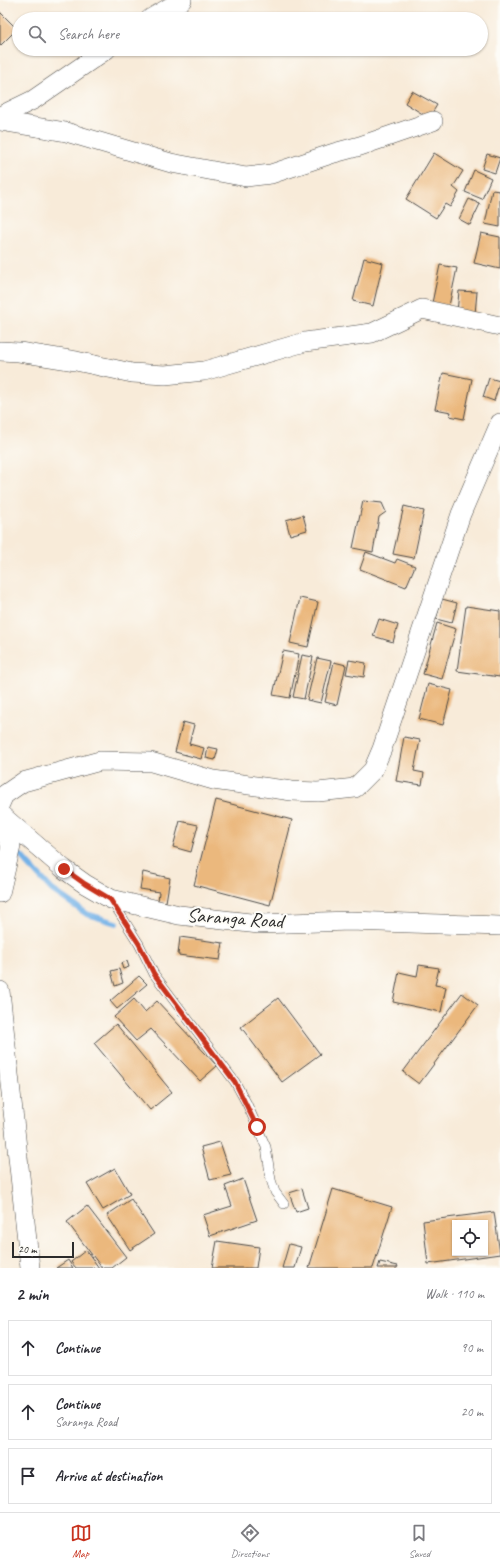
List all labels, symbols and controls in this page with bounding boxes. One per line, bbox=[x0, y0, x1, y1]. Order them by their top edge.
search box bbox=[12, 12, 488, 56]
icon: search bbox=[26, 23, 48, 45]
text: Search here bbox=[58, 25, 119, 44]
route end bbox=[55, 860, 73, 878]
street label: Saranga Road bbox=[186, 902, 287, 934]
route start bbox=[248, 1118, 266, 1136]
map controls bbox=[452, 1220, 488, 1256]
button: locate bbox=[452, 1220, 488, 1256]
scale bar bbox=[12, 1240, 74, 1259]
text: 20 m bbox=[18, 1242, 37, 1256]
text: 2 min bbox=[16, 1284, 49, 1305]
text: Walk · 110 m bbox=[425, 1286, 484, 1302]
icon: ahead bbox=[17, 1337, 39, 1359]
text: Continue bbox=[55, 1339, 100, 1358]
text: 90 m bbox=[461, 1340, 483, 1356]
text: Continue bbox=[55, 1395, 100, 1414]
icon: ahead bbox=[17, 1401, 39, 1423]
text: 20 m bbox=[461, 1404, 483, 1420]
text: Saranga Road bbox=[55, 1414, 117, 1430]
icon: arrive bbox=[17, 1465, 39, 1487]
text: Arrive at destination bbox=[55, 1467, 162, 1486]
tab: Map bbox=[70, 1522, 92, 1560]
tab: Directions bbox=[231, 1522, 269, 1560]
tab: Saved bbox=[408, 1522, 430, 1560]

